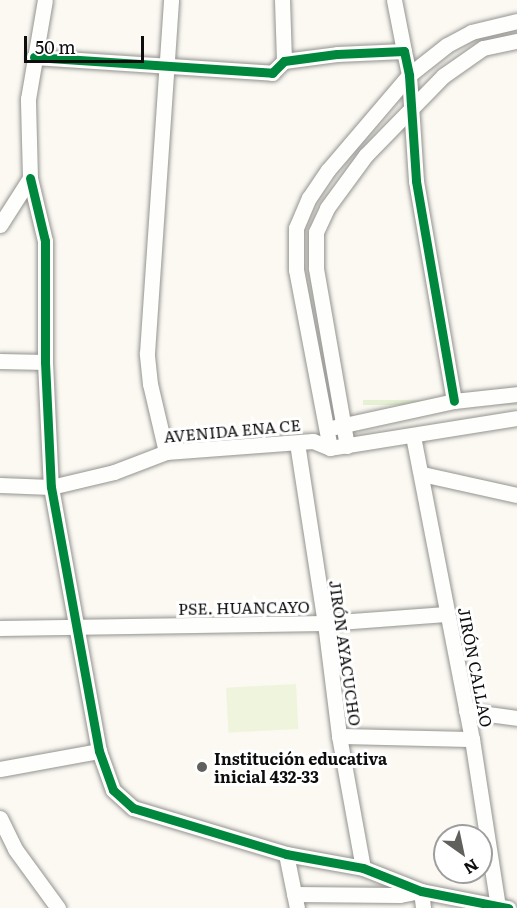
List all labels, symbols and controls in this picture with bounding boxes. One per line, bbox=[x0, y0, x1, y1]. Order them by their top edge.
scale bar bbox=[27, 24, 147, 62]
text: 50 m bbox=[35, 33, 76, 60]
street label: AVENIDA ENA CE bbox=[163, 414, 301, 446]
street label: JIRÓN AYACUCHO bbox=[326, 579, 366, 727]
street label: PSE. HUANCAYO bbox=[178, 596, 310, 618]
street label: JIRÓN CALLAO bbox=[455, 605, 497, 729]
place label: Institución educativa inicial 432-33 bbox=[214, 748, 387, 786]
marker: Institución educativa inicial 432-33 bbox=[195, 760, 209, 774]
north arrow bbox=[433, 824, 493, 884]
text: N bbox=[460, 854, 484, 881]

